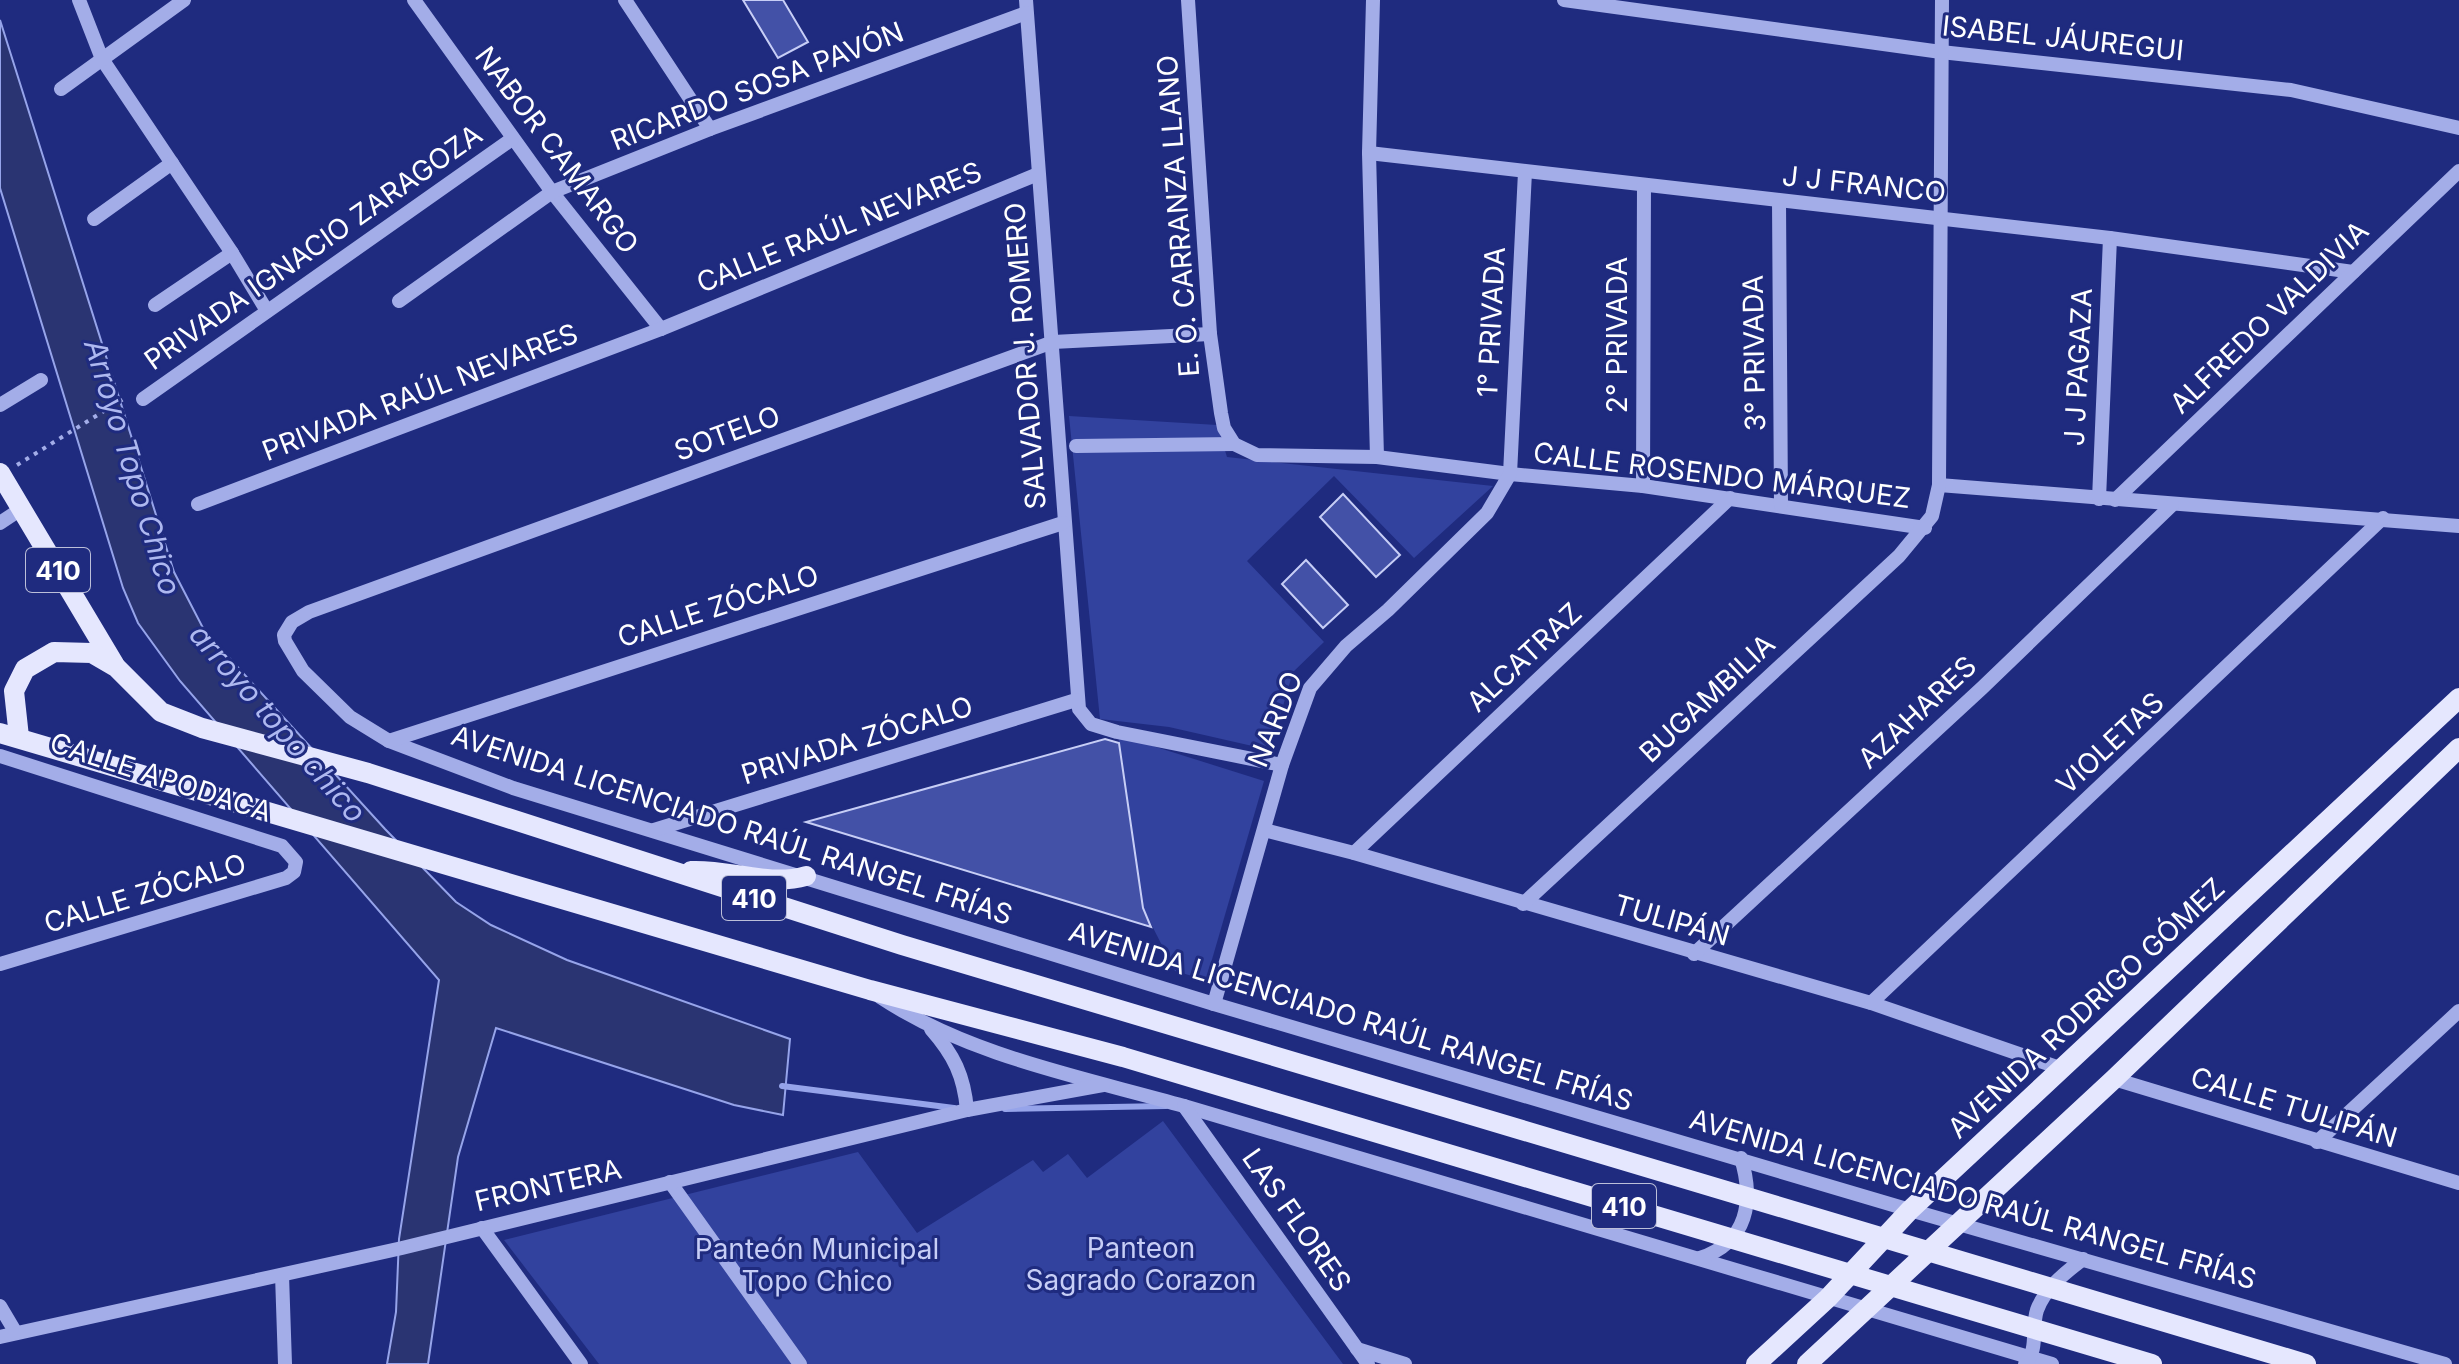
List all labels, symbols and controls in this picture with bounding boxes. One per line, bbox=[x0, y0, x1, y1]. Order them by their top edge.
street label: ISABEL JÁUREGUI bbox=[1940, 7, 2186, 68]
street label: RICARDO SOSA PAVÓN bbox=[606, 14, 908, 158]
street label: NABOR CAMARGO bbox=[468, 40, 646, 260]
street label: E. O. CARRANZA LLANO bbox=[1150, 54, 1206, 378]
street label: PRIVADA IGNACIO ZARAGOZA bbox=[138, 117, 488, 377]
street label: CALLE RAÚL NEVARES bbox=[691, 153, 986, 300]
street label: J J FRANCO bbox=[1780, 158, 1948, 210]
street label: SALVADOR J. ROMERO bbox=[997, 201, 1053, 511]
street label: ALFREDO VALDIVIA bbox=[2163, 214, 2375, 420]
street label: 1° PRIVADA bbox=[1470, 246, 1512, 398]
street label: 2° PRIVADA bbox=[1600, 257, 1634, 413]
street label: 3° PRIVADA bbox=[1736, 275, 1772, 431]
street label: J J PAGAZA bbox=[2057, 287, 2099, 447]
street label: PRIVADA RAÚL NEVARES bbox=[257, 315, 583, 468]
water label: Arroyo Topo Chico bbox=[77, 334, 189, 599]
street label: SOTELO bbox=[670, 398, 784, 468]
street label: CALLE ROSENDO MÁRQUEZ bbox=[1531, 434, 1913, 515]
road number: 410 bbox=[26, 548, 90, 592]
street label: CALLE ZÓCALO bbox=[613, 557, 823, 655]
street label: ALCATRAZ bbox=[1460, 595, 1588, 719]
water label: arroyo topo chico bbox=[182, 617, 374, 829]
street label: BUGAMBILIA bbox=[1632, 627, 1782, 769]
street label: AZAHARES bbox=[1851, 649, 1983, 775]
street label: NARDO bbox=[1240, 666, 1310, 772]
street label: VIOLETAS bbox=[2049, 685, 2171, 801]
street label: PRIVADA ZÓCALO bbox=[737, 689, 977, 791]
street label: AVENIDA LICENCIADO RAÚL RANGEL FRÍAS bbox=[447, 717, 1017, 932]
street label: CALLE APODACA bbox=[46, 725, 276, 829]
street label: CALLE ZÓCALO bbox=[40, 846, 250, 940]
street label: AVENIDA RODRIGO GÓMEZ bbox=[1941, 871, 2231, 1145]
road number: 410 bbox=[722, 876, 786, 920]
street label: TULIPÁN bbox=[1610, 886, 1734, 953]
street label: AVENIDA LICENCIADO RAÚL RANGEL FRÍAS bbox=[1065, 913, 1637, 1118]
street label: CALLE TULIPÁN bbox=[2187, 1058, 2402, 1155]
street label: AVENIDA LICENCIADO RAÚL RANGEL FRÍAS bbox=[1686, 1101, 2260, 1296]
street label: LAS FLORES bbox=[1235, 1142, 1359, 1298]
street label: FRONTERA bbox=[471, 1152, 625, 1218]
road number: 410 bbox=[1592, 1184, 1656, 1228]
park label: Panteon Sagrado Corazon bbox=[1026, 1231, 1256, 1297]
park label: Panteón Municipal Topo Chico bbox=[695, 1232, 939, 1298]

